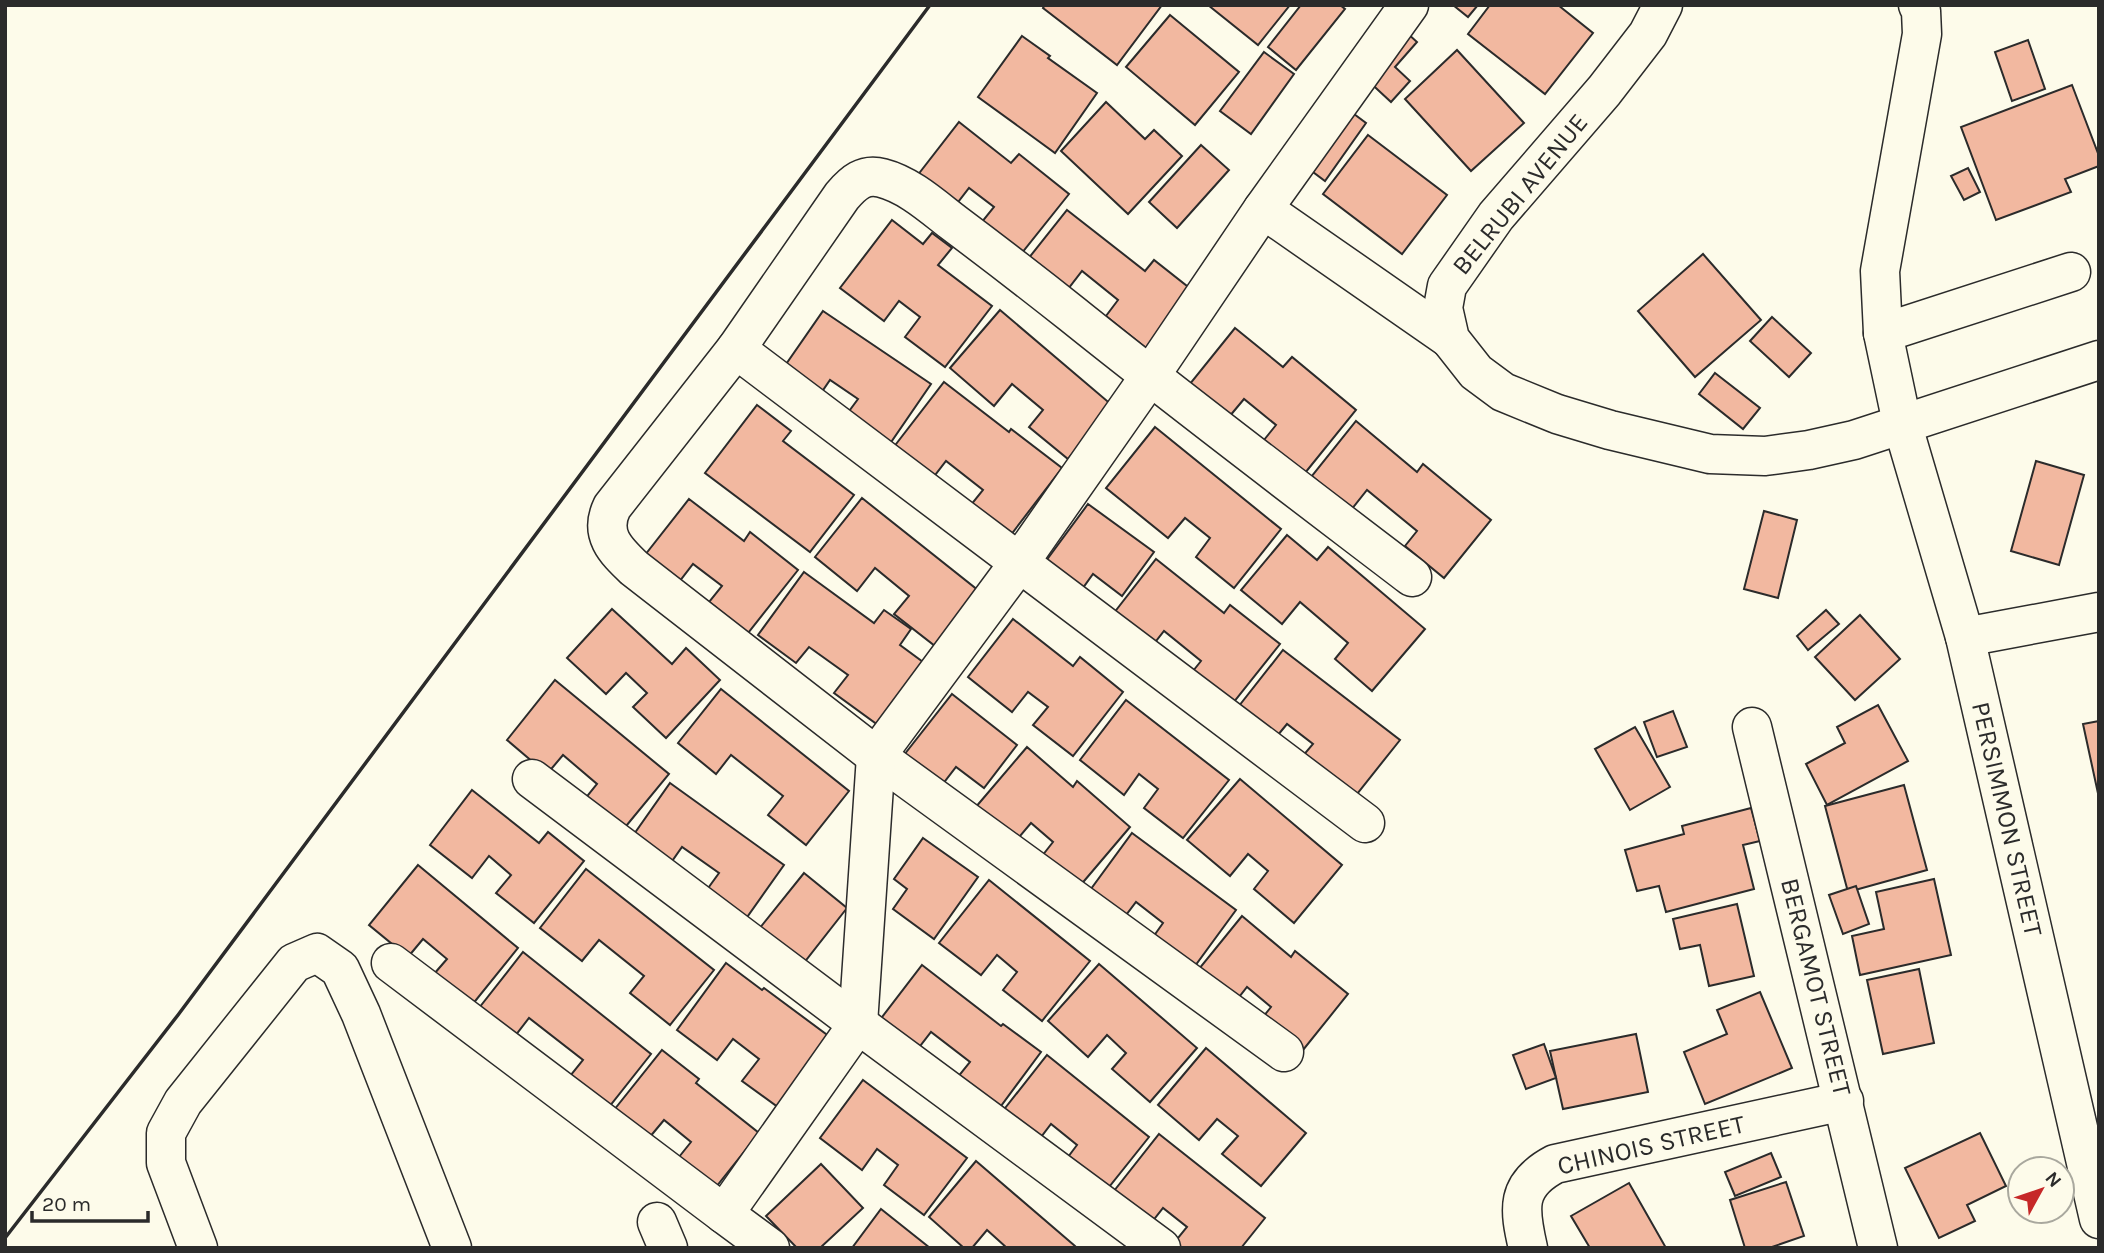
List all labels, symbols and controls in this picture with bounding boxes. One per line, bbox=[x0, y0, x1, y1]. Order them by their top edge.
street label: BELRUBI AVENUE bbox=[1446, 107, 1594, 281]
street label: PERSIMMON STREET bbox=[1965, 699, 2049, 939]
street label: BERGAMOT STREET bbox=[1774, 875, 1858, 1099]
street label: CHINOIS STREET bbox=[1554, 1108, 1748, 1182]
north arrow bbox=[2006, 1155, 2076, 1225]
text: N bbox=[2040, 1167, 2066, 1192]
scale bar bbox=[32, 1180, 147, 1224]
text: 20 m bbox=[42, 1192, 91, 1216]

